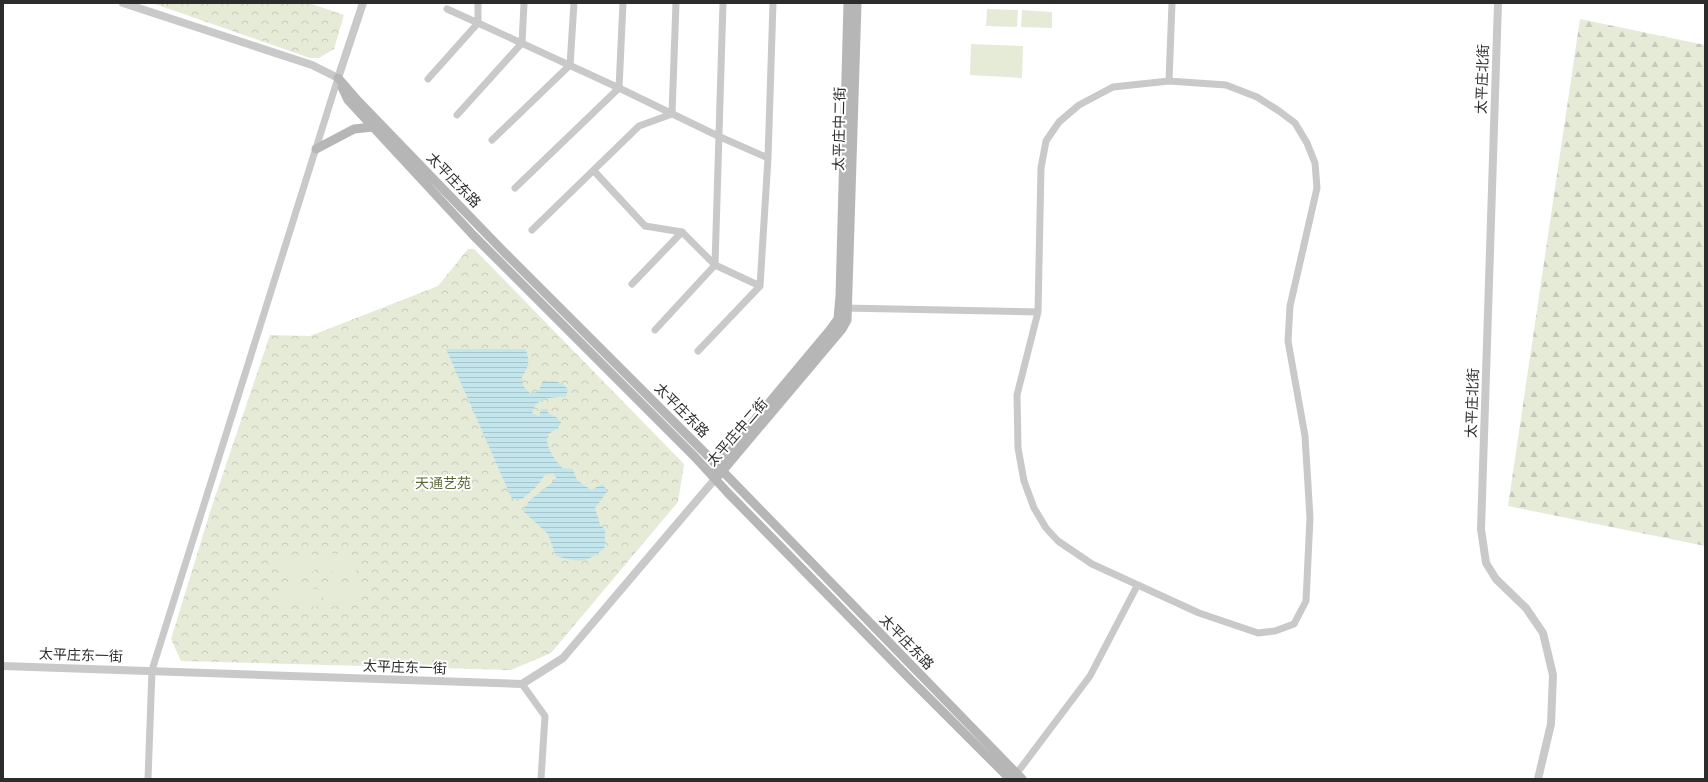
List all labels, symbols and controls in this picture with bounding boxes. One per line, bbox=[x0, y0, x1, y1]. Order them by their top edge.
street label: 太平庄北街 bbox=[1472, 44, 1492, 114]
street label: 太平庄中二街 bbox=[829, 87, 849, 171]
street label: 太平庄东路 bbox=[423, 149, 485, 211]
street label: 太平庄北街 bbox=[1462, 368, 1482, 438]
street label: 太平庄东路 bbox=[651, 379, 713, 441]
street label: 太平庄中二街 bbox=[703, 394, 771, 470]
park label: 天通艺苑 bbox=[415, 474, 471, 492]
street label: 太平庄东路 bbox=[876, 611, 938, 673]
street label: 太平庄东一街 bbox=[39, 645, 123, 665]
street label: 太平庄东一街 bbox=[363, 657, 447, 677]

